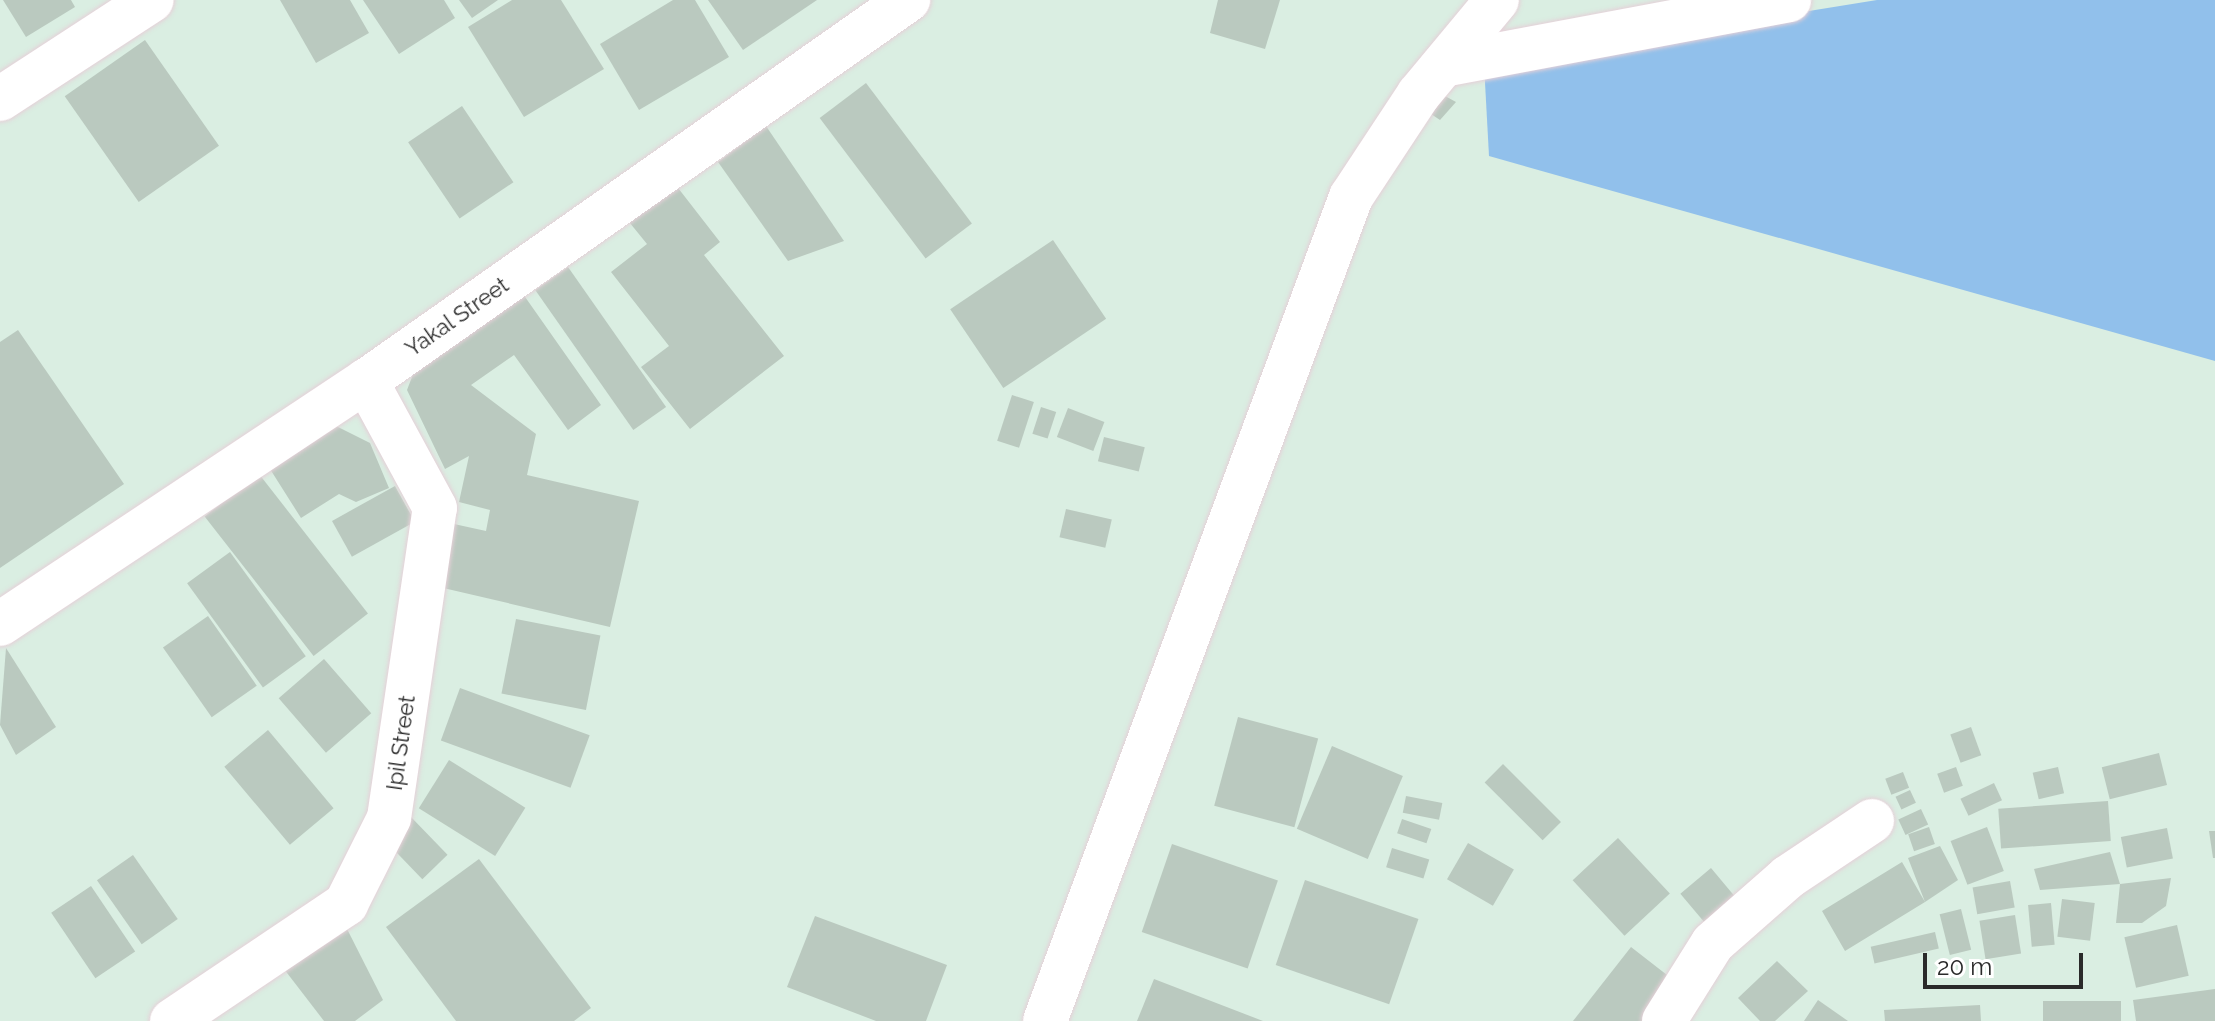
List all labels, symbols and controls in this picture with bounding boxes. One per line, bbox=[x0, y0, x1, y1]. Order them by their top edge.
street label: Yakal Street bbox=[400, 272, 514, 362]
street label: Ipil Street bbox=[381, 693, 421, 793]
scale bar bbox=[1927, 937, 2087, 987]
text: 20 m bbox=[1937, 952, 1992, 981]

